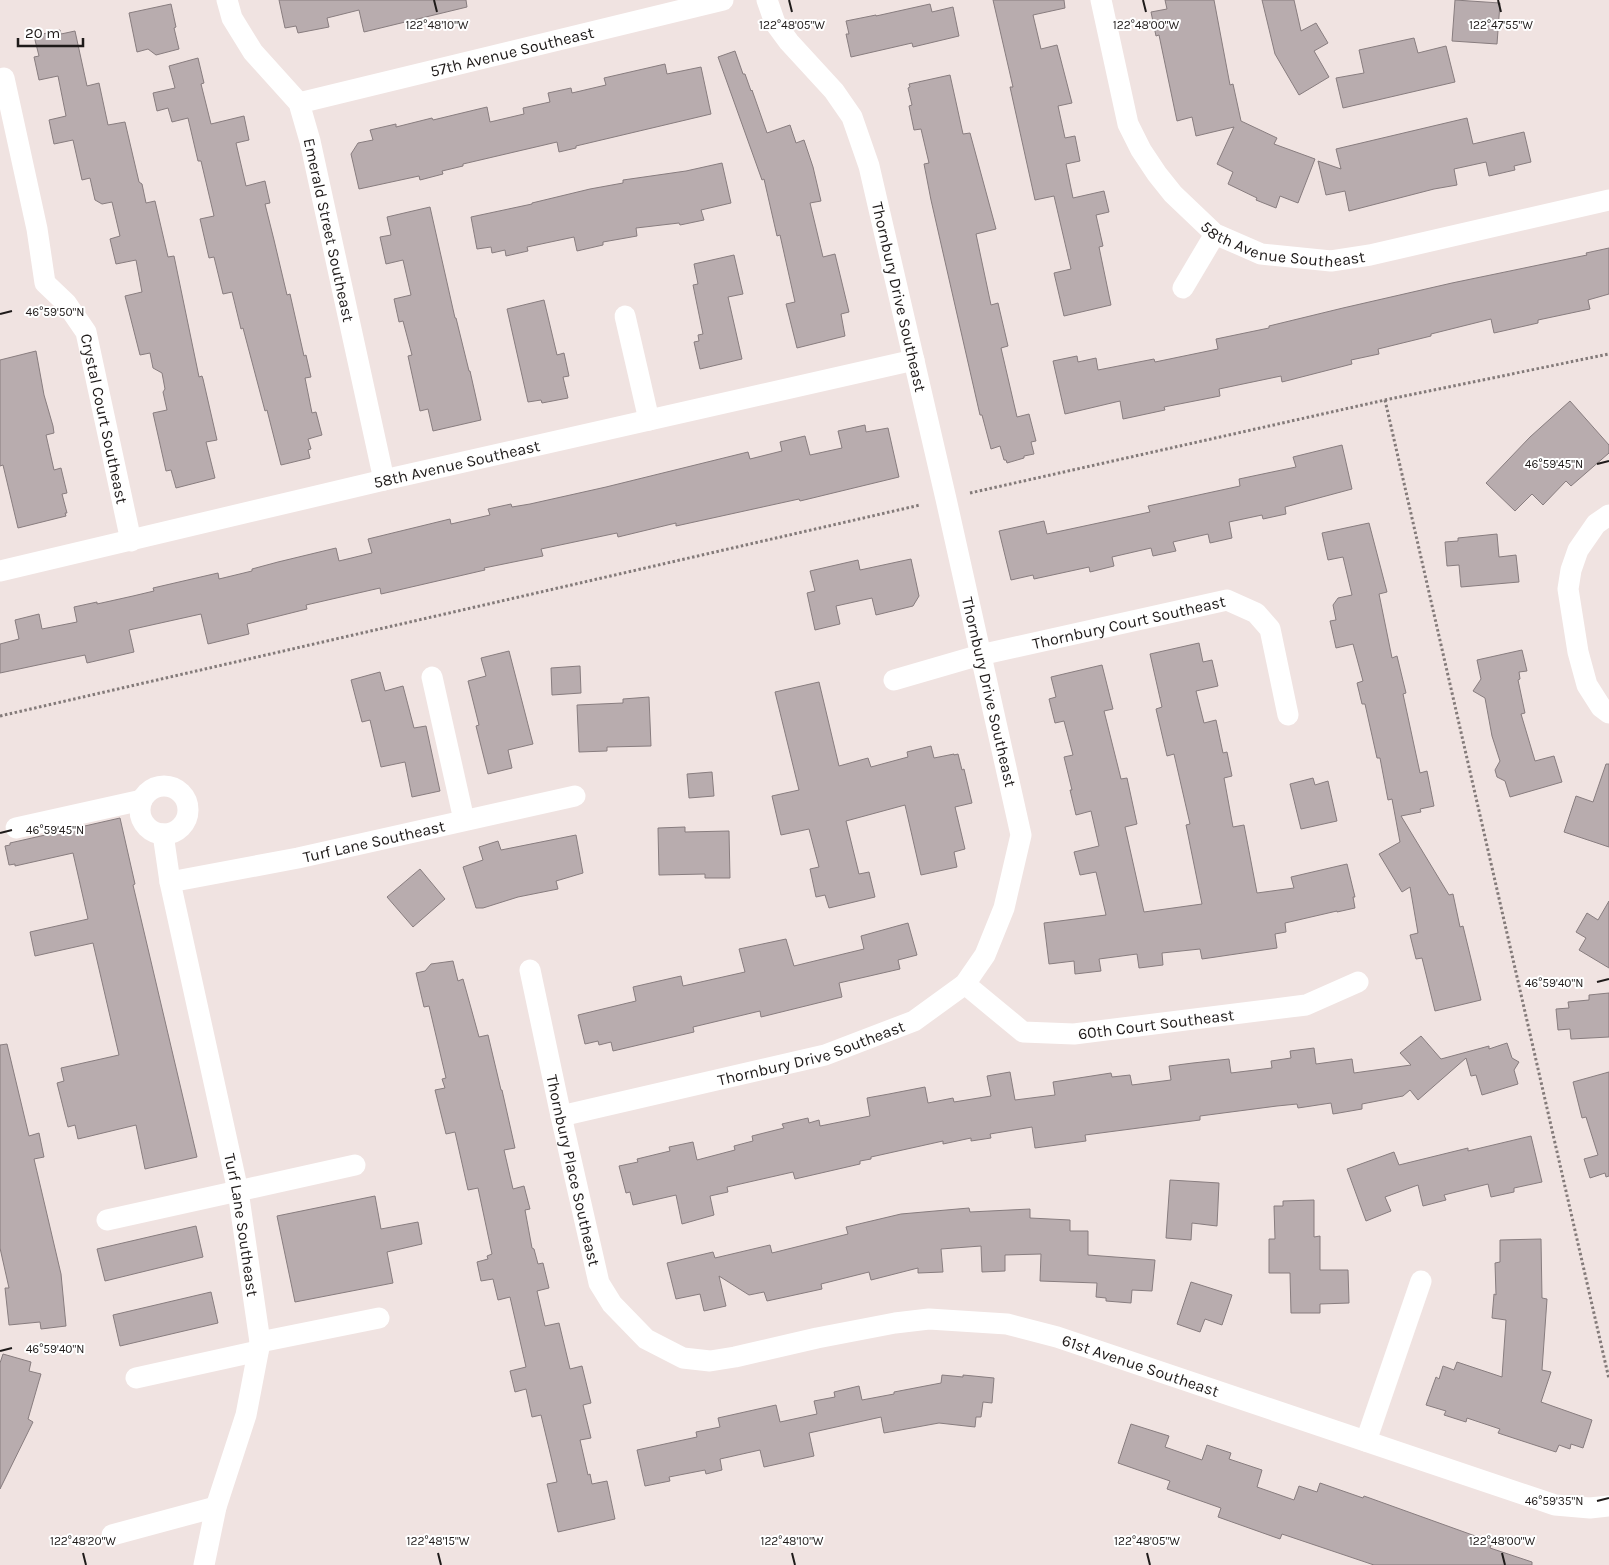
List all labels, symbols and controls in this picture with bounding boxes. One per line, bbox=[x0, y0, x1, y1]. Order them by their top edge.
scale bar bbox=[18, 15, 82, 47]
text: 122°48'10"W bbox=[405, 18, 469, 32]
text: 122°48'05"W bbox=[759, 18, 825, 32]
text: 122°48'00"W bbox=[1113, 18, 1179, 32]
text: 122°47'55"W bbox=[1469, 18, 1533, 32]
street label: 57th Avenue Southeast bbox=[428, 22, 596, 80]
text: 20 m bbox=[25, 24, 60, 42]
street label: Emerald Street Southeast bbox=[300, 136, 359, 324]
street label: Thornbury Drive Southeast bbox=[868, 200, 930, 394]
street label: 58th Avenue Southeast bbox=[1197, 216, 1366, 271]
text: 46°59'50"N bbox=[26, 305, 84, 319]
street label: Crystal Court Southeast bbox=[77, 332, 132, 506]
street label: 58th Avenue Southeast bbox=[371, 436, 542, 492]
text: 46°59'45"N bbox=[1525, 457, 1583, 471]
street label: Thornbury Court Southeast bbox=[1030, 591, 1227, 653]
street label: Thornbury Drive Southeast bbox=[958, 595, 1020, 789]
street label: Turf Lane Southeast bbox=[301, 816, 447, 866]
text: 46°59'45"N bbox=[26, 823, 84, 837]
text: 46°59'40"N bbox=[1525, 976, 1583, 990]
street label: 60th Court Southeast bbox=[1077, 1005, 1235, 1043]
street label: Thornbury Drive Southeast bbox=[715, 1016, 907, 1089]
street label: Thornbury Place Southeast bbox=[543, 1073, 604, 1268]
street label: Turf Lane Southeast bbox=[220, 1151, 263, 1298]
street label: 61st Avenue Southeast bbox=[1060, 1330, 1222, 1401]
text: 46°59'40"N bbox=[26, 1342, 84, 1356]
text: 46°59'35"N bbox=[1525, 1494, 1583, 1508]
text: 122°48'20"W bbox=[50, 1534, 116, 1548]
text: 122°48'15"W bbox=[407, 1534, 470, 1548]
text: 122°48'10"W bbox=[760, 1534, 824, 1548]
text: 122°48'05"W bbox=[1114, 1534, 1180, 1548]
text: 122°48'00"W bbox=[1469, 1534, 1535, 1548]

